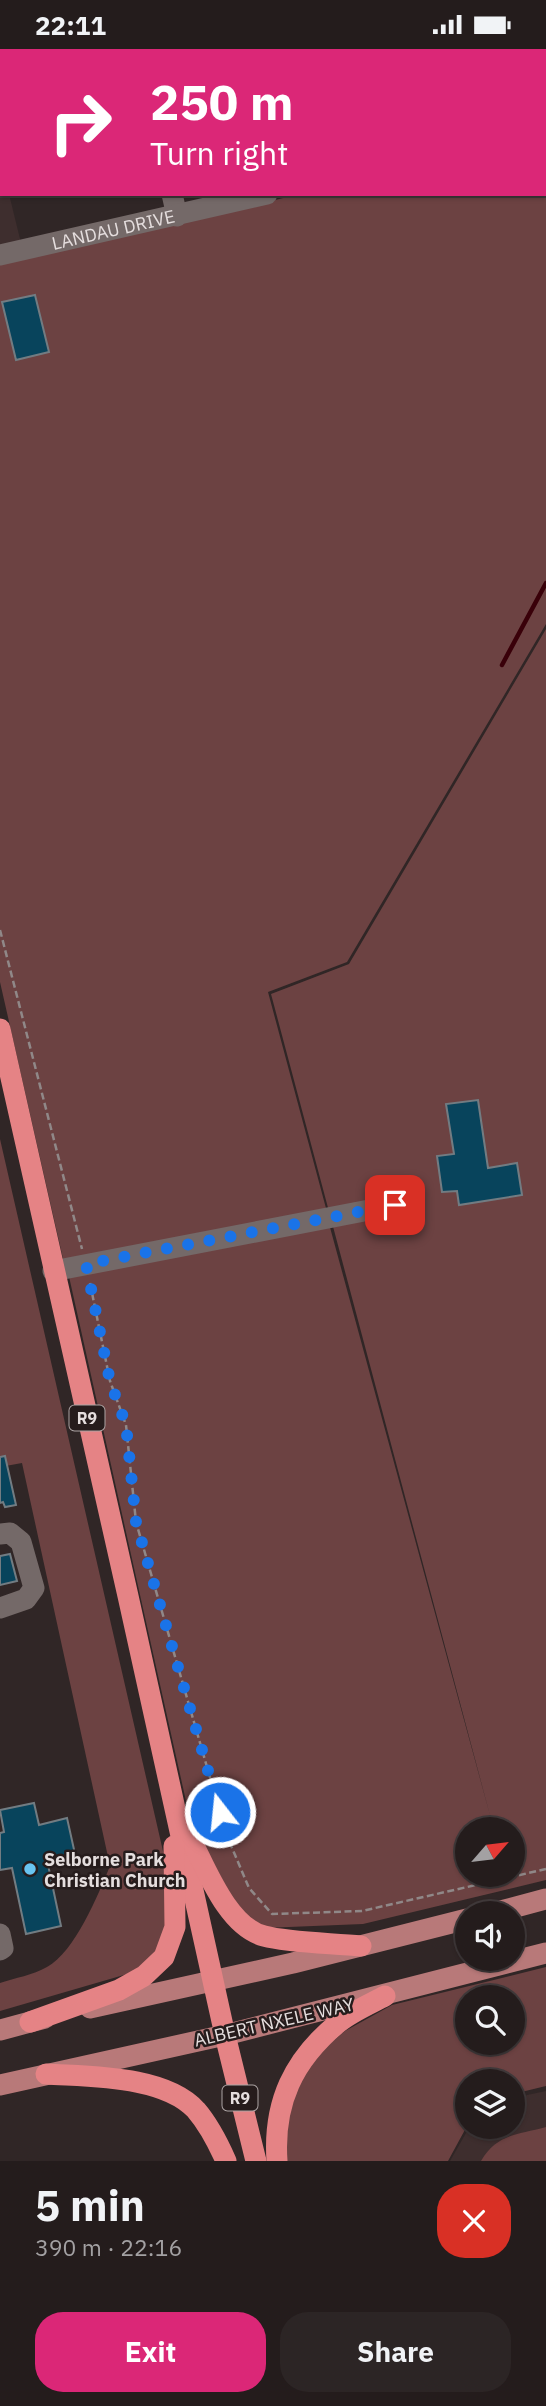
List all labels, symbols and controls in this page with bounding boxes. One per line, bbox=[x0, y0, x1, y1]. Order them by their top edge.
text: 22:11 bbox=[35, 8, 106, 42]
text: 250 m bbox=[150, 70, 294, 133]
icon: right bbox=[35, 77, 126, 168]
text: Turn right bbox=[150, 132, 288, 174]
street label: LANDAU DRIVE bbox=[49, 204, 177, 254]
pin bbox=[365, 1175, 425, 1235]
icon: arrive bbox=[376, 1186, 414, 1224]
road number: R9 bbox=[70, 1406, 104, 1431]
position arrow bbox=[183, 1775, 257, 1849]
north arrow bbox=[455, 1817, 525, 1887]
map controls bbox=[455, 1817, 525, 2139]
place label: Selborne Park Christian Church bbox=[44, 1848, 185, 1892]
marker: Selborne Park Christian Church bbox=[22, 1861, 38, 1877]
button: sound bbox=[455, 1901, 525, 1971]
button: search bbox=[455, 1985, 525, 2055]
street label: ALBERT NXELE WAY bbox=[192, 1992, 357, 2052]
button: layers bbox=[455, 2069, 525, 2139]
road number: R9 bbox=[222, 2085, 258, 2111]
text: 5 min bbox=[35, 2178, 145, 2233]
button: close bbox=[437, 2184, 511, 2258]
text: 390 m · 22:16 bbox=[35, 2232, 182, 2262]
button: Exit bbox=[35, 2312, 266, 2392]
button: Share bbox=[280, 2312, 511, 2392]

